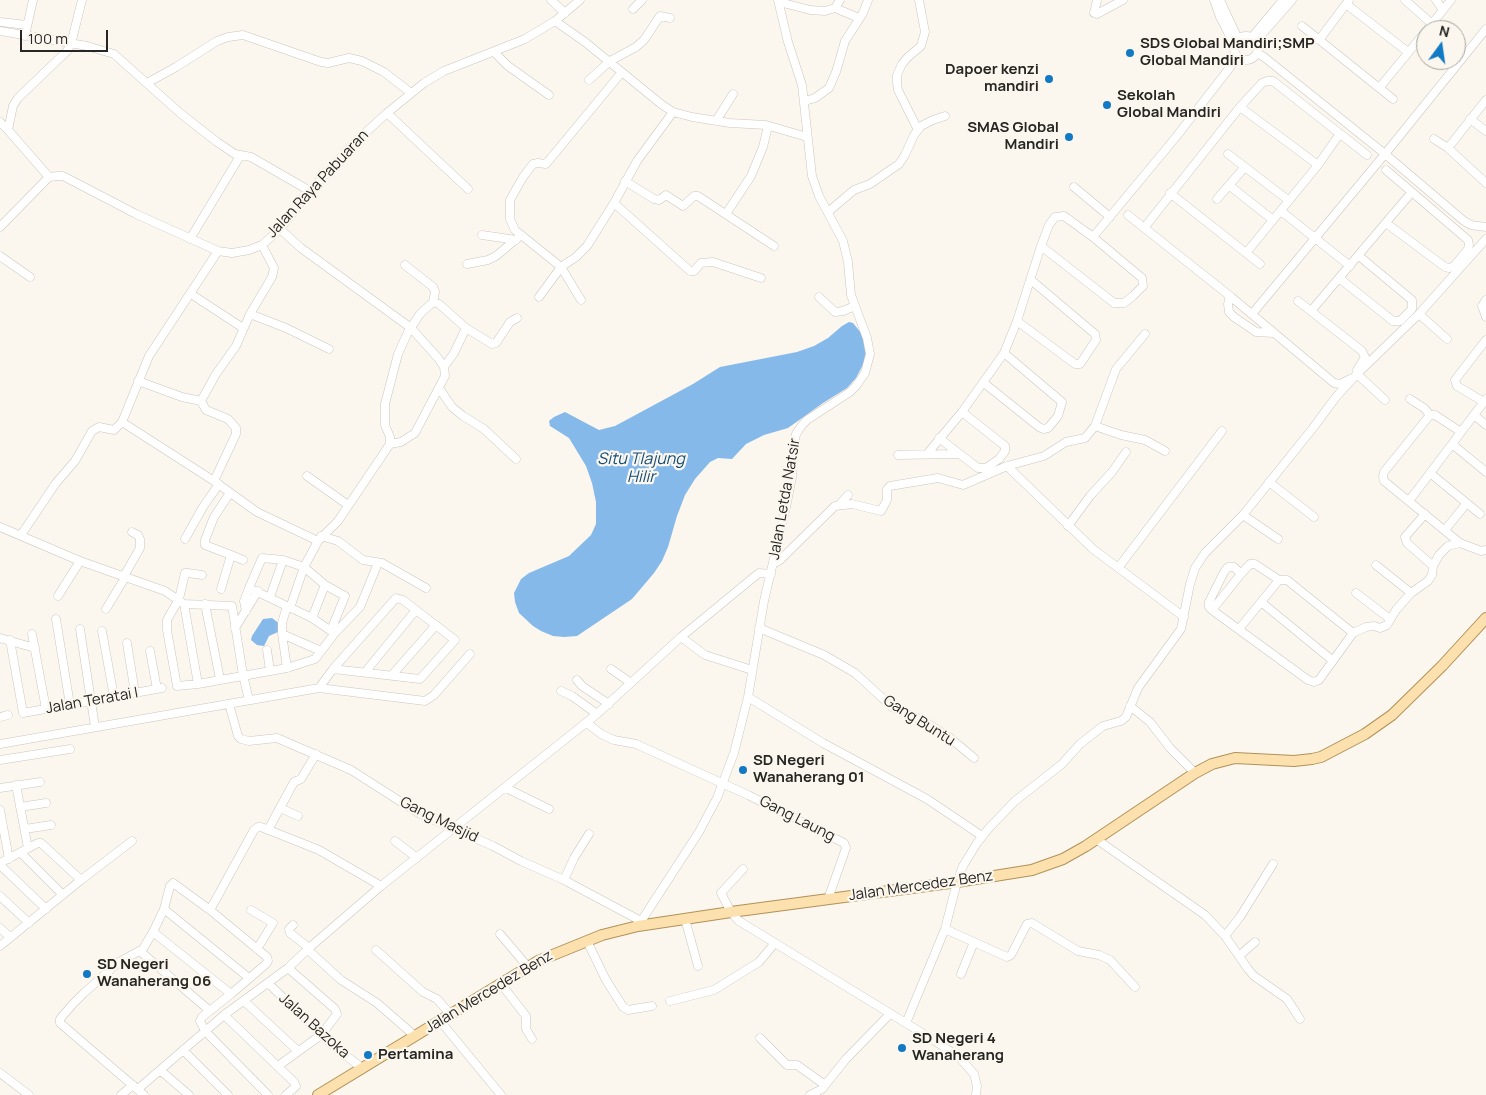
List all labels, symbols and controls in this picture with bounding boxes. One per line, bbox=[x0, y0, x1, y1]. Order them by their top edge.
scale bar bbox=[22, 20, 110, 52]
north arrow bbox=[1416, 20, 1466, 70]
text: N bbox=[1437, 20, 1452, 41]
text: 100 m bbox=[28, 28, 68, 49]
place label: SDS Global Mandiri;SMP Global Mandiri bbox=[1140, 35, 1315, 70]
marker: SDS Global Mandiri;SMP Global Mandiri bbox=[1124, 47, 1136, 59]
place label: Dapoer kenzi mandiri bbox=[945, 61, 1039, 96]
marker: Dapoer kenzi mandiri bbox=[1043, 73, 1055, 85]
place label: Sekolah Global Mandiri bbox=[1117, 87, 1221, 122]
marker: Sekolah Global Mandiri bbox=[1101, 99, 1113, 111]
place label: SMAS Global Mandiri bbox=[967, 119, 1059, 154]
street label: Jalan Raya Pabuaran bbox=[263, 126, 373, 242]
marker: SMAS Global Mandiri bbox=[1063, 131, 1075, 143]
street label: Jalan Letda Natsir bbox=[765, 437, 805, 561]
water label: Situ Tlajung Hilir bbox=[597, 450, 685, 488]
street label: Jalan Teratai I bbox=[44, 684, 140, 718]
street label: Gang Buntu bbox=[880, 692, 958, 750]
place label: SD Negeri Wanaherang 01 bbox=[753, 752, 865, 787]
marker: SD Negeri Wanaherang 01 bbox=[737, 764, 749, 776]
street label: Gang Laung bbox=[756, 792, 838, 846]
street label: Gang Masjid bbox=[397, 793, 481, 847]
street label: Jalan Mercedez Benz bbox=[848, 867, 994, 905]
street label: Jalan Mercedez Benz bbox=[422, 947, 556, 1037]
place label: SD Negeri Wanaherang 06 bbox=[97, 956, 211, 991]
marker: SD Negeri Wanaherang 06 bbox=[81, 968, 93, 980]
street label: Jalan Bazoka bbox=[275, 990, 353, 1062]
place label: SD Negeri 4 Wanaherang bbox=[912, 1030, 1004, 1065]
marker: SD Negeri 4 Wanaherang bbox=[896, 1042, 908, 1054]
place label: Pertamina bbox=[378, 1046, 453, 1064]
marker: Pertamina bbox=[362, 1049, 374, 1061]

